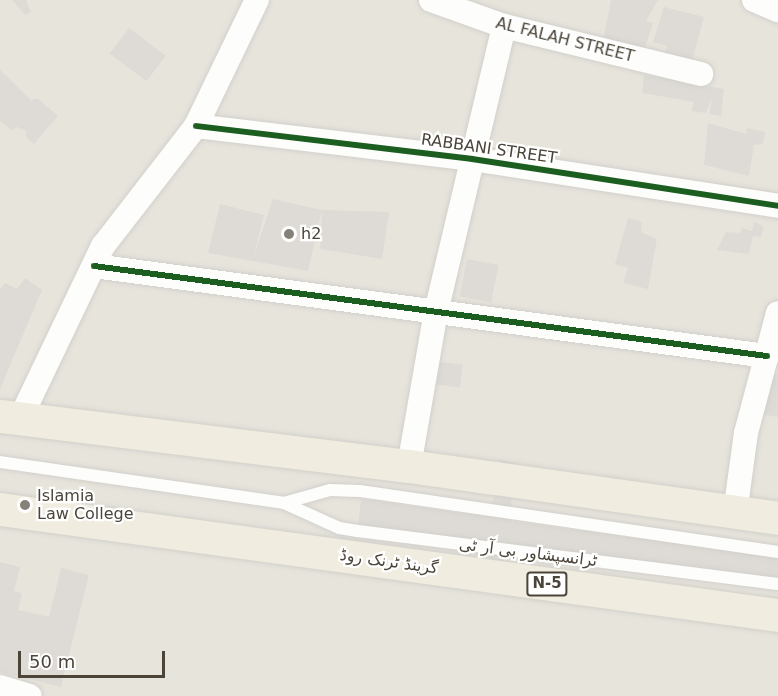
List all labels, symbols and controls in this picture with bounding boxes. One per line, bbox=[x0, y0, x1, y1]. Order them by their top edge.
street label: AL FALAH STREET bbox=[494, 14, 636, 66]
street label: RABBANI STREET bbox=[420, 130, 558, 168]
place label: h2 bbox=[301, 224, 321, 244]
marker: h2 bbox=[282, 227, 296, 241]
place label: Islamia Law College bbox=[37, 486, 134, 524]
marker: Islamia Law College bbox=[18, 498, 32, 512]
street label: ٹرانسپشاور بی آر ٹی bbox=[458, 535, 598, 571]
street label: گرینڈ ٹرنک روڈ bbox=[339, 546, 439, 578]
road number: N-5 bbox=[526, 572, 568, 596]
scale bar bbox=[21, 639, 168, 677]
text: 50 m bbox=[29, 651, 75, 672]

